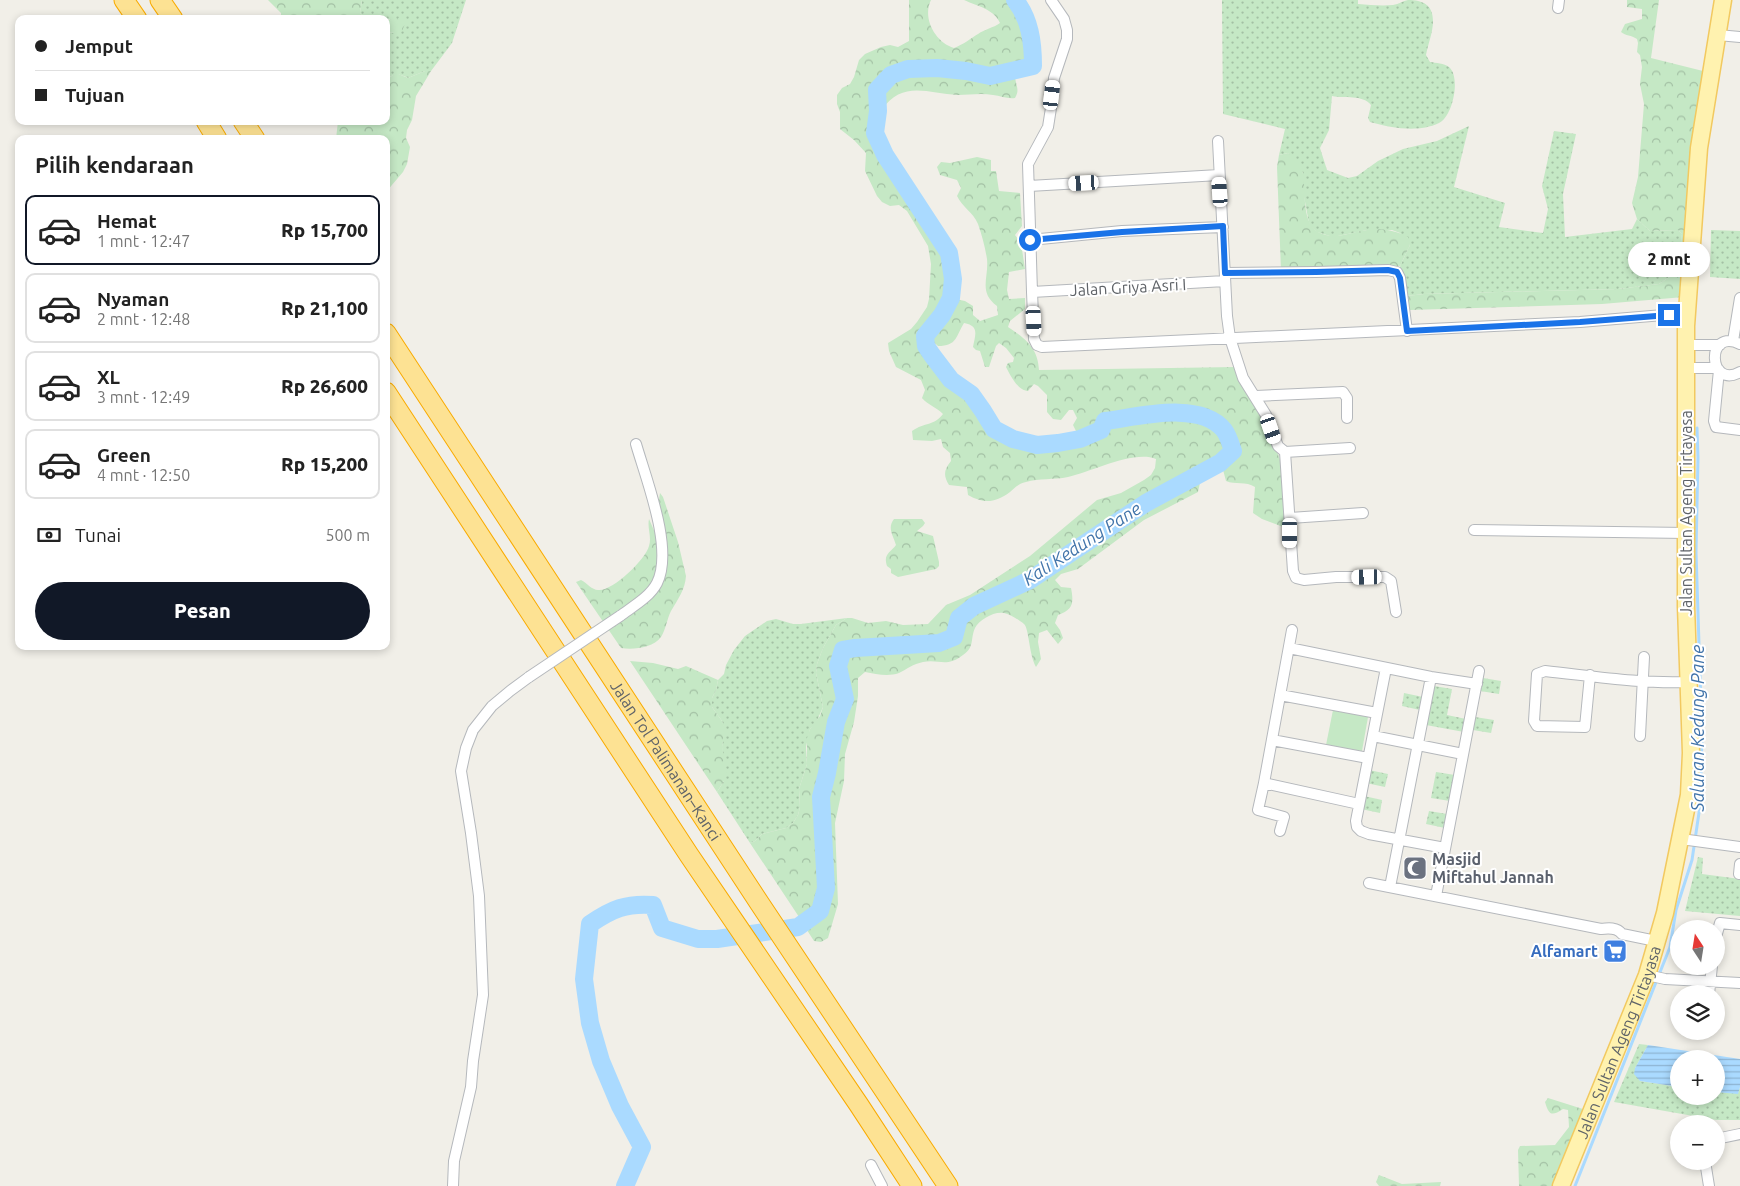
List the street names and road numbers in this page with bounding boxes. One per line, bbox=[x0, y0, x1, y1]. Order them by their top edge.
street label: Jalan Griya Asri I bbox=[1069, 275, 1187, 299]
street label: Jalan Sultan Ageng Tirtayasa bbox=[1677, 410, 1695, 616]
street label: Jalan Tol Palimanan–Kanci bbox=[607, 677, 725, 844]
street label: Jalan Sultan Ageng Tirtayasa bbox=[1572, 944, 1664, 1141]

